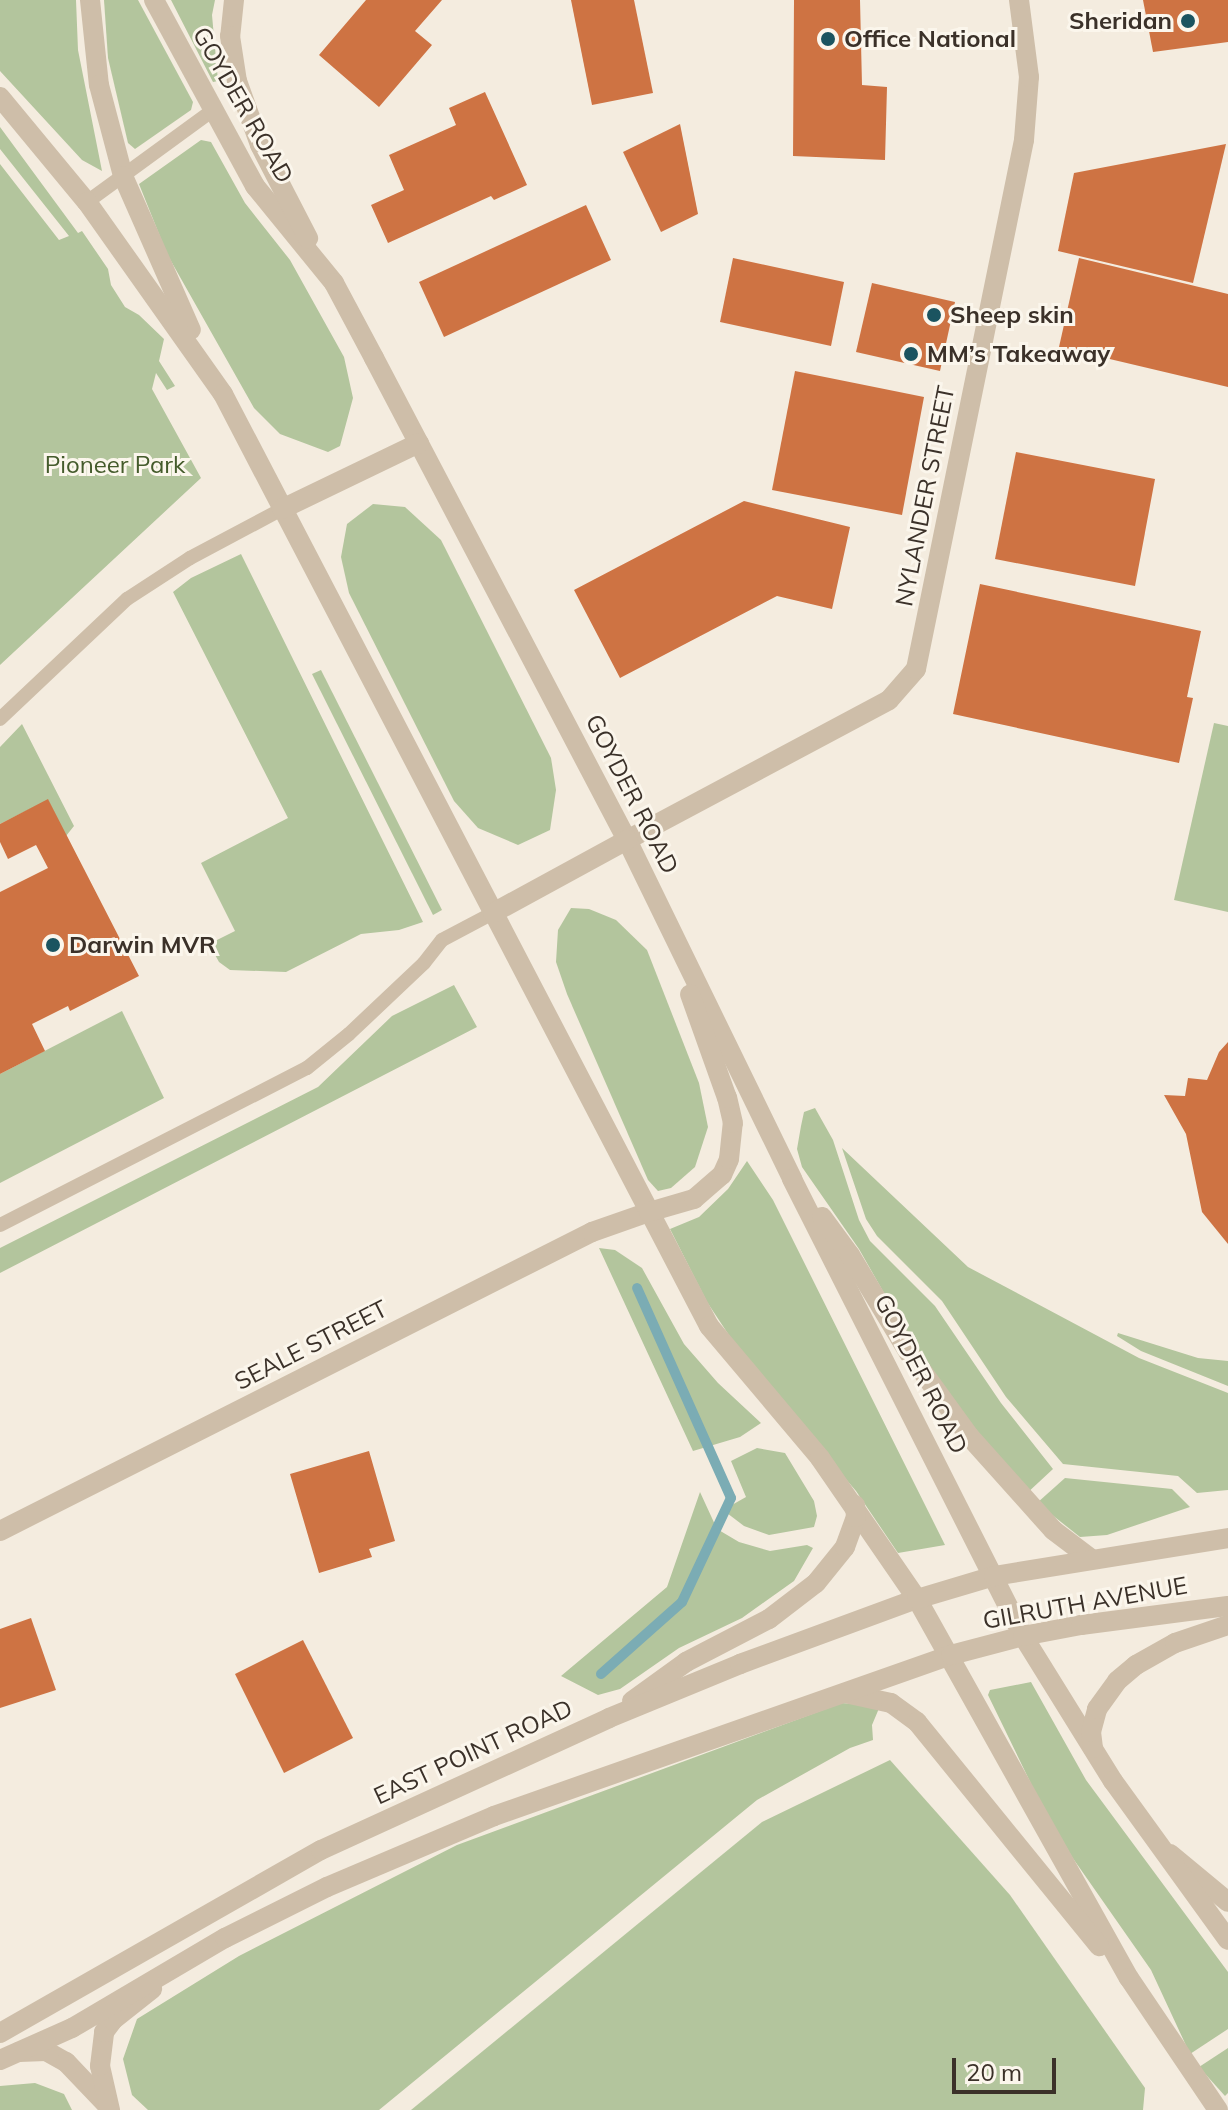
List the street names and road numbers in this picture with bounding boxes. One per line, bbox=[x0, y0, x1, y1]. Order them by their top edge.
street label: GOYDER ROAD bbox=[187, 22, 299, 188]
street label: NYLANDER STREET bbox=[889, 383, 961, 609]
street label: GOYDER ROAD bbox=[579, 709, 685, 879]
street label: GOYDER ROAD bbox=[868, 1289, 974, 1459]
street label: SEALE STREET bbox=[230, 1294, 392, 1396]
street label: GILRUTH AVENUE bbox=[981, 1571, 1189, 1635]
street label: EAST POINT ROAD bbox=[369, 1693, 577, 1811]

